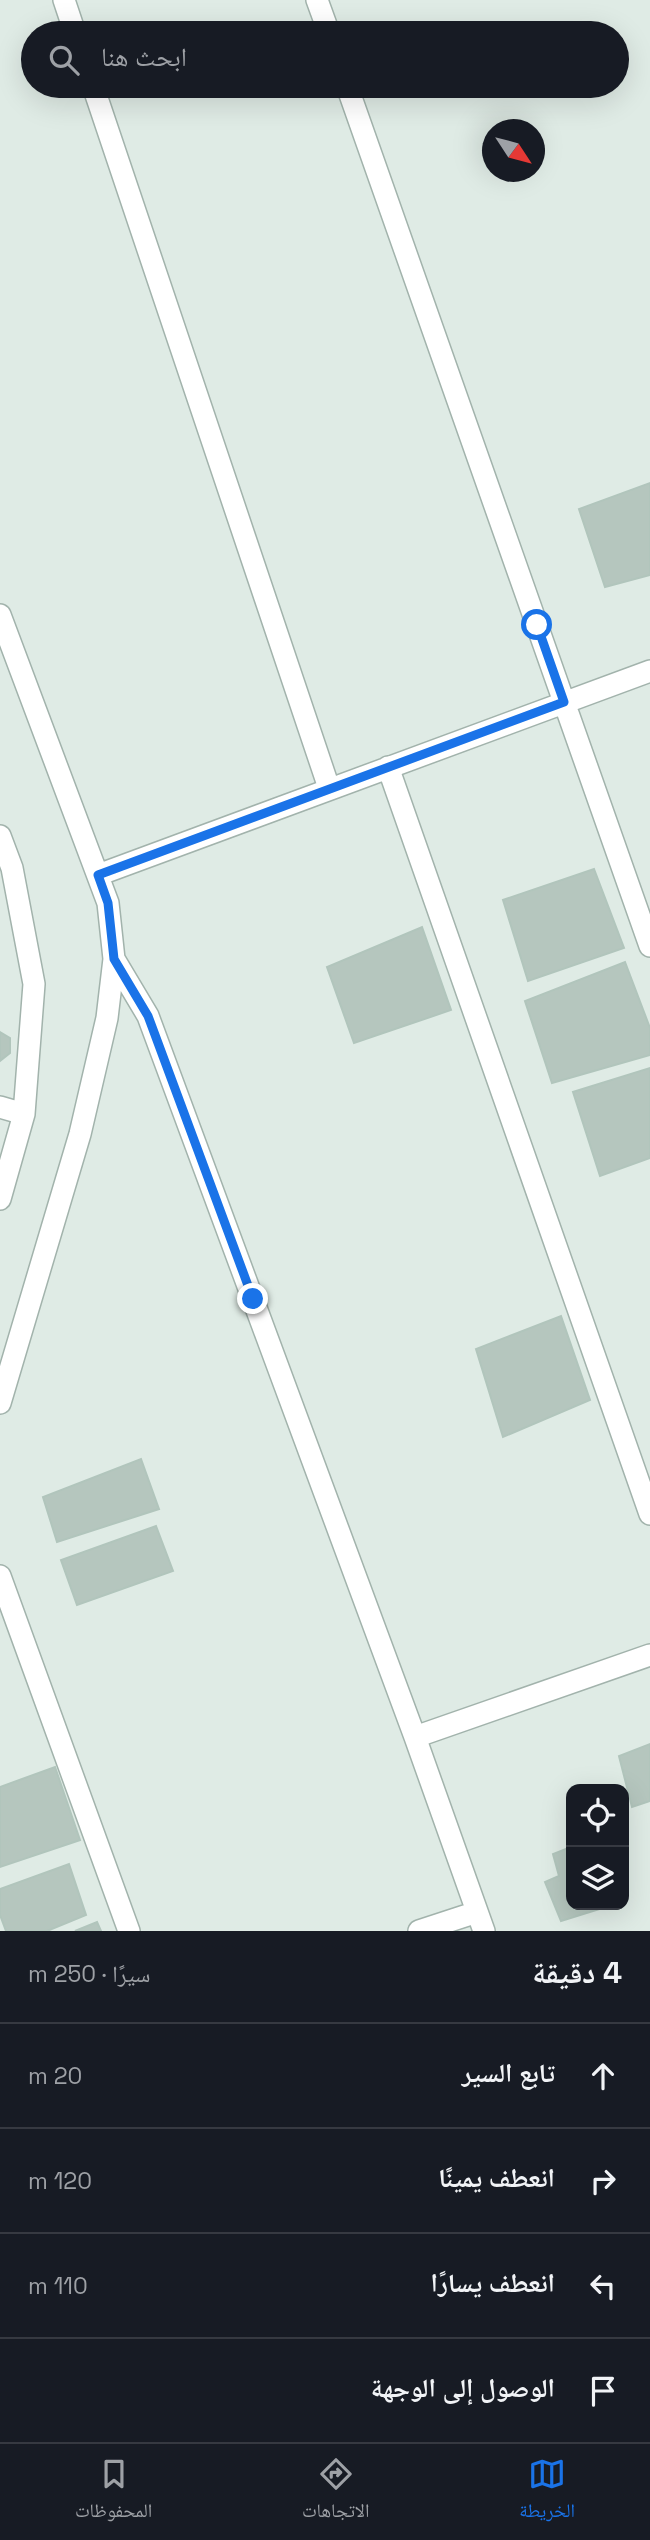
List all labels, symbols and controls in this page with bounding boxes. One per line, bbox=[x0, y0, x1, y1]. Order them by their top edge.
search box bbox=[21, 21, 629, 98]
text: ابحث هنا bbox=[101, 40, 187, 74]
icon: search bbox=[45, 41, 83, 79]
north arrow bbox=[482, 119, 545, 182]
route start bbox=[521, 609, 552, 640]
route end bbox=[237, 1283, 268, 1314]
map controls bbox=[566, 1784, 629, 1910]
button: locate bbox=[566, 1784, 629, 1847]
button: layers bbox=[566, 1847, 629, 1910]
text: 4 دقيقة bbox=[532, 1953, 622, 1992]
text: سيرًا · 250 m bbox=[28, 1959, 150, 1989]
text: تابع السير bbox=[462, 2056, 555, 2090]
icon: ahead bbox=[584, 2057, 622, 2095]
text: 20 m bbox=[28, 2061, 82, 2091]
text: انعطف يمينًا bbox=[438, 2161, 555, 2195]
icon: right bbox=[584, 2162, 622, 2200]
text: 120 m bbox=[28, 2166, 92, 2196]
text: انعطف يسارًا bbox=[431, 2266, 555, 2300]
icon: left bbox=[584, 2267, 622, 2305]
text: 110 m bbox=[28, 2271, 88, 2301]
text: الوصول إلى الوجهة bbox=[371, 2371, 555, 2405]
icon: arrive bbox=[584, 2372, 622, 2410]
tab: المحفوظات bbox=[75, 2455, 152, 2529]
tab: الاتجاهات bbox=[302, 2455, 369, 2529]
tab: الخريطة bbox=[519, 2455, 575, 2529]

